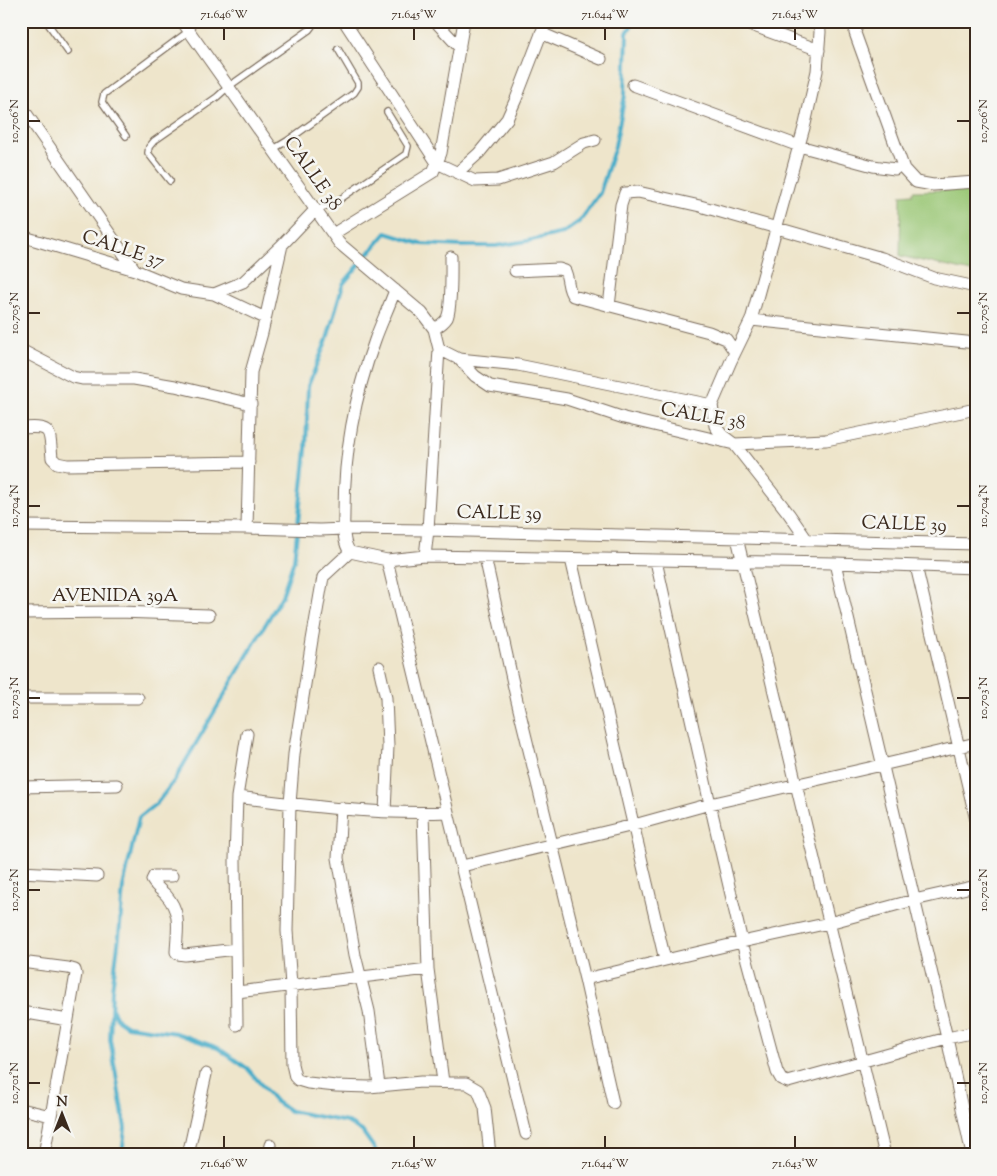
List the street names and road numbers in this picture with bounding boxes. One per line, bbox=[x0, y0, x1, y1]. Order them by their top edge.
street label: CALLE 38 bbox=[276, 131, 348, 217]
street label: CALLE 37 bbox=[78, 224, 168, 276]
street label: CALLE 38 bbox=[659, 396, 747, 438]
street label: CALLE 39 bbox=[456, 500, 542, 528]
street label: CALLE 39 bbox=[861, 510, 947, 540]
street label: AVENIDA 39A bbox=[52, 583, 179, 610]

